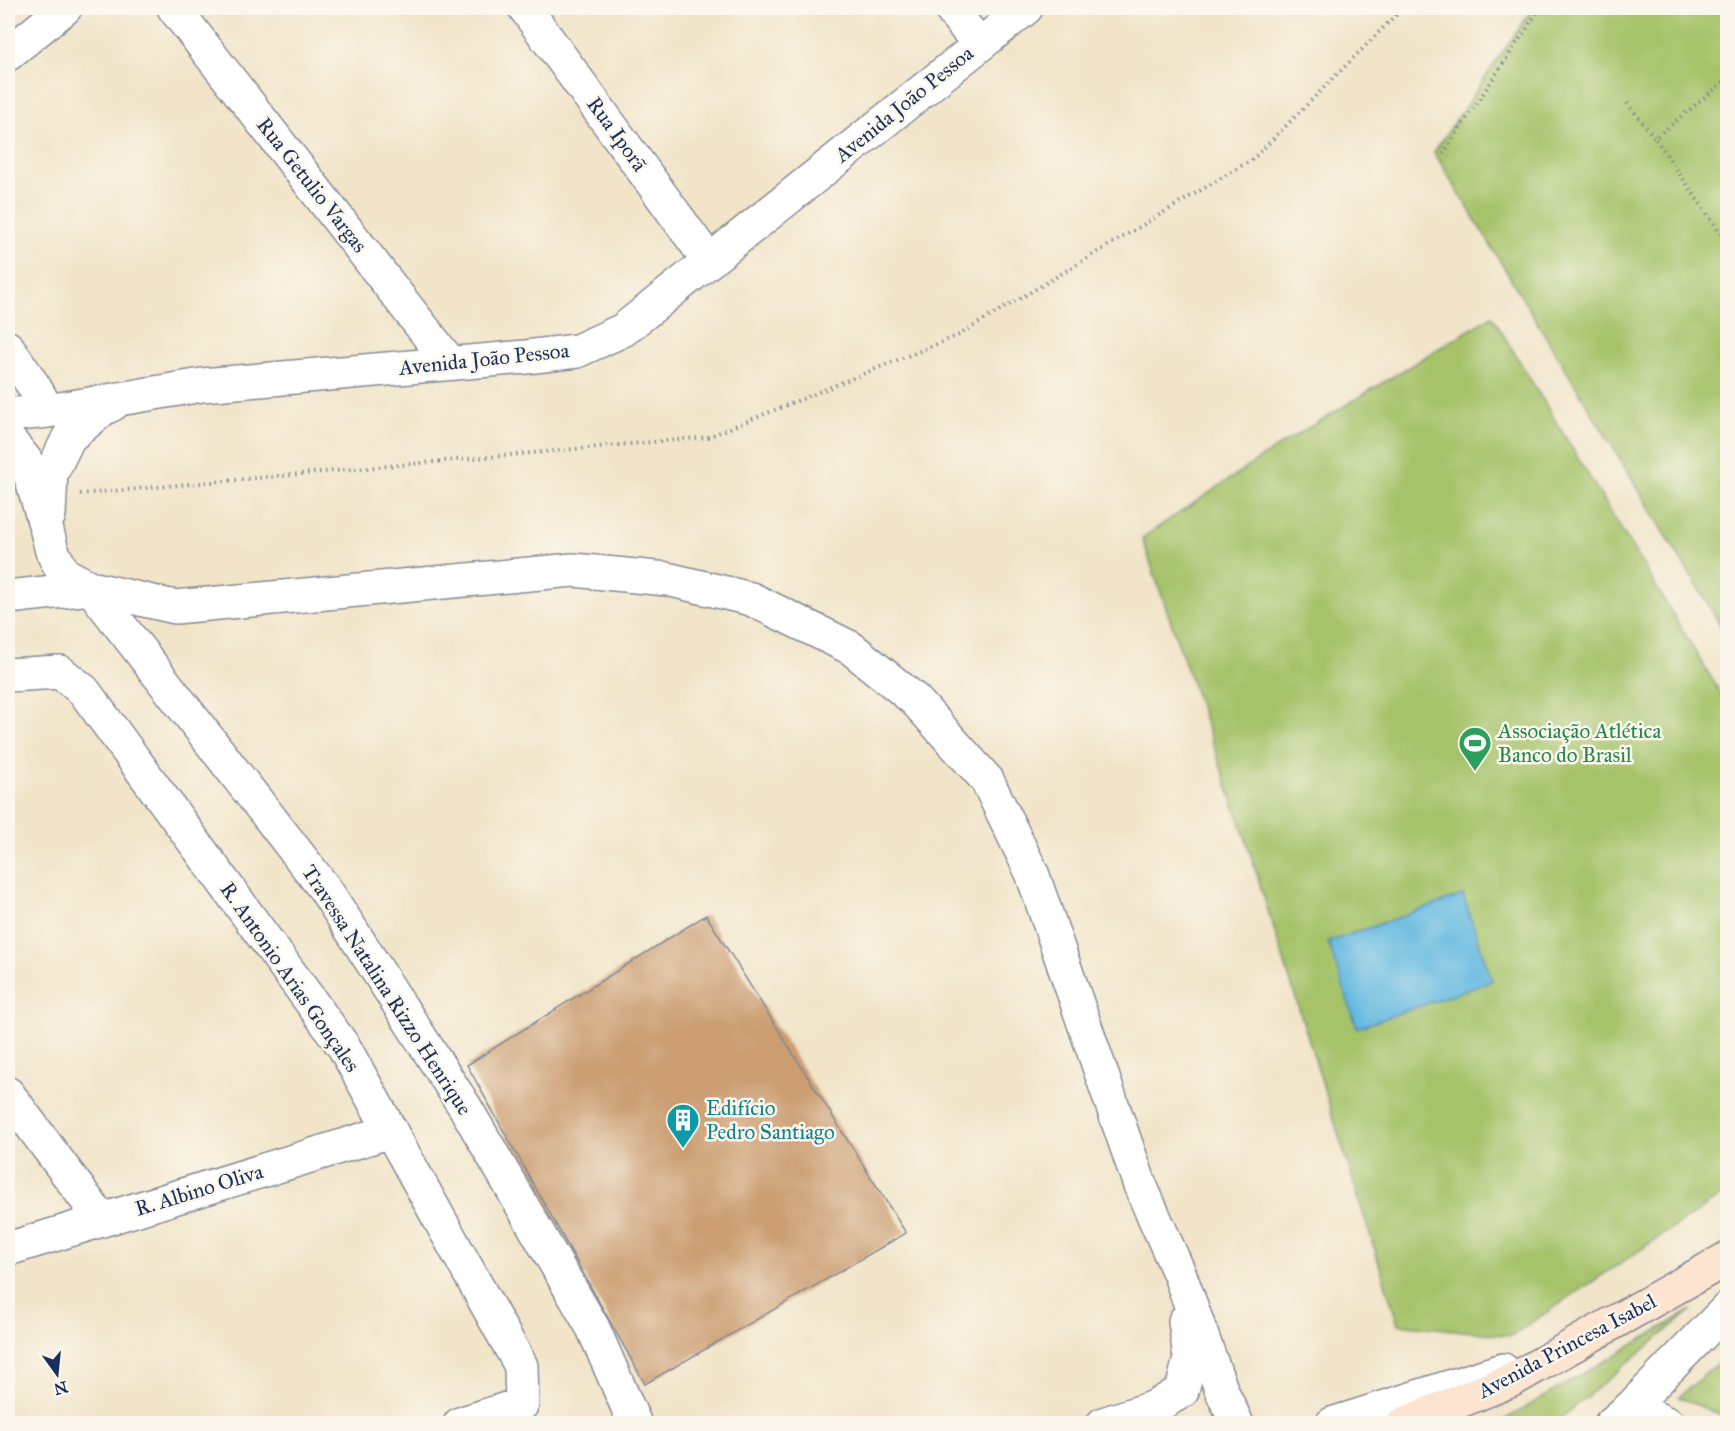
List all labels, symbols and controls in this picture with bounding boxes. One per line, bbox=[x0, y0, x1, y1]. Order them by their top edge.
street label: Avenida João Pessoa bbox=[829, 40, 979, 169]
street label: Rua Iporã bbox=[581, 92, 653, 176]
street label: Rua Getulio Vargas bbox=[251, 112, 373, 258]
street label: Avenida João Pessoa bbox=[397, 337, 571, 381]
place label: Associação Atlética Banco do Brasil bbox=[1497, 718, 1661, 768]
sports icon: Associação Atlética Banco do Brasil bbox=[1457, 725, 1493, 772]
street label: Travessa Natalina Rizzo Henrique bbox=[296, 860, 478, 1120]
street label: R. Antonio Arias Gonçales bbox=[215, 877, 365, 1077]
place label: Edifício Pedro Santiago bbox=[706, 1095, 835, 1145]
building icon: Edifício Pedro Santiago bbox=[665, 1102, 701, 1149]
street label: R. Albino Oliva bbox=[132, 1158, 266, 1222]
street label: Avenida Princesa Isabel bbox=[1472, 1288, 1661, 1405]
north arrow bbox=[27, 1344, 87, 1404]
text: N bbox=[51, 1377, 70, 1399]

